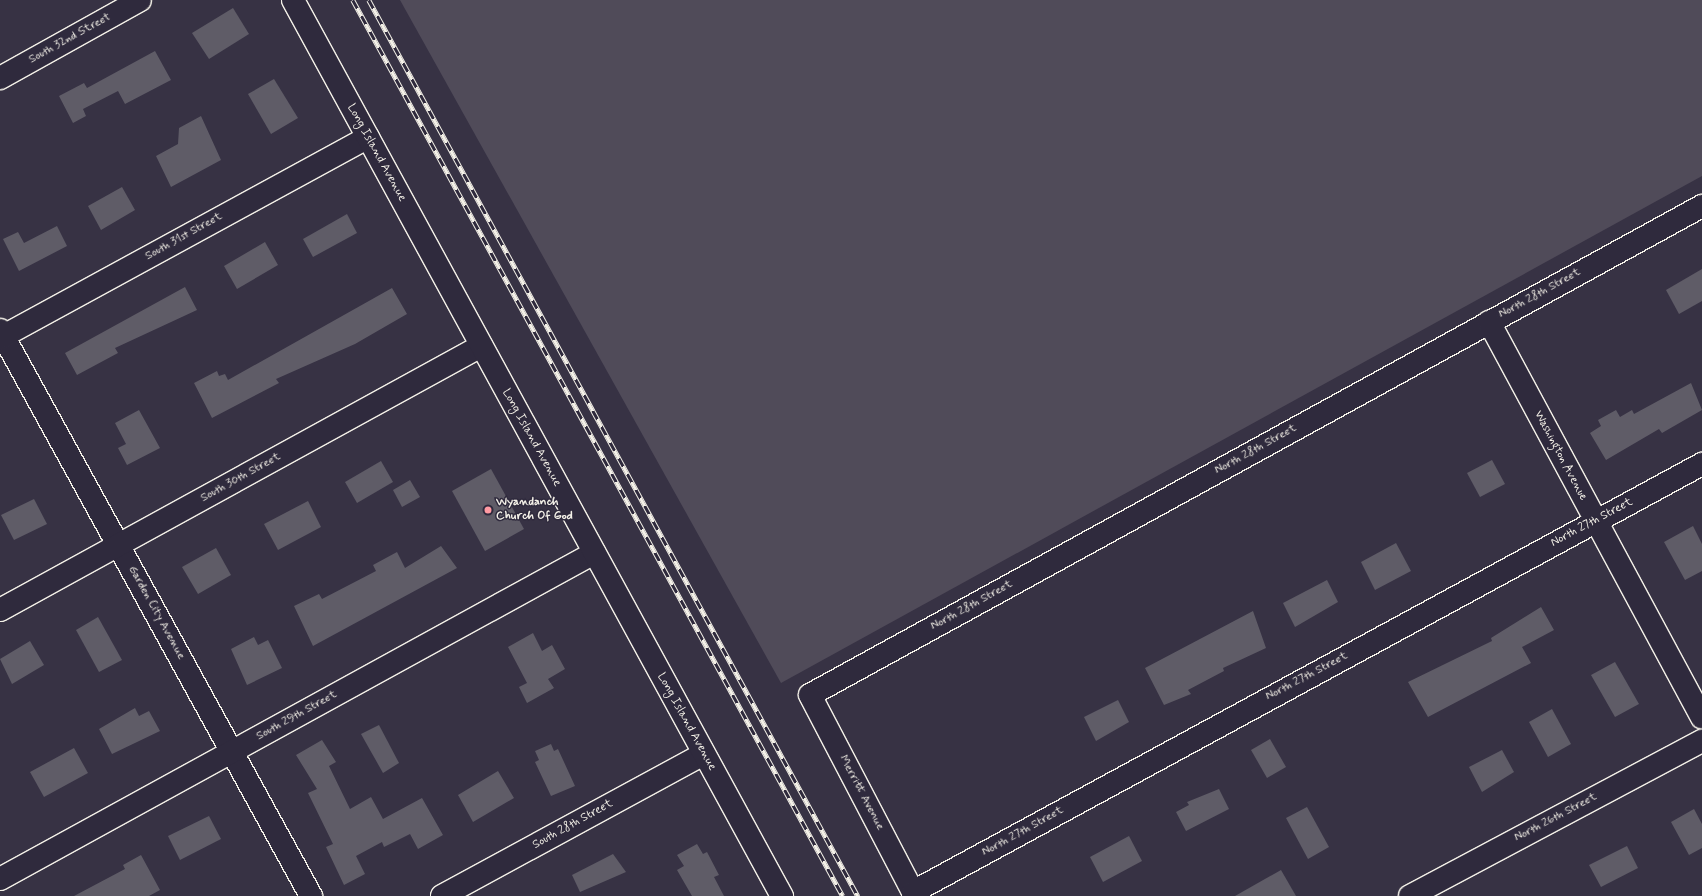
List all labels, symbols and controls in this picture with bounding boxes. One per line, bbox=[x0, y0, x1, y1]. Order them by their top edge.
street label: South 32nd Street bbox=[27, 11, 113, 67]
street label: Long Island Avenue bbox=[344, 104, 408, 202]
street label: South 31st Street bbox=[143, 210, 225, 264]
street label: North 28th Street bbox=[1497, 266, 1583, 322]
street label: Long Island Avenue bbox=[499, 389, 563, 487]
street label: Washington Avenue bbox=[1531, 409, 1589, 503]
street label: North 28th Street bbox=[1213, 422, 1299, 478]
street label: South 30th Street bbox=[198, 450, 284, 506]
street label: North 27th Street bbox=[1549, 495, 1635, 551]
place label: Wyandanch Church Of God bbox=[496, 496, 573, 524]
marker: Wyandanch Church Of God bbox=[483, 505, 493, 515]
street label: Garden City Avenue bbox=[125, 565, 187, 661]
street label: North 28th Street bbox=[929, 578, 1015, 634]
street label: North 27th Street bbox=[1264, 649, 1350, 705]
street label: Long Island Avenue bbox=[654, 673, 718, 771]
street label: South 29th Street bbox=[254, 688, 340, 744]
street label: Merritt Avenue bbox=[835, 753, 887, 833]
street label: North 26th Street bbox=[1512, 790, 1600, 846]
street label: South 28th Street bbox=[530, 797, 616, 853]
street label: North 27th Street bbox=[980, 804, 1066, 860]

